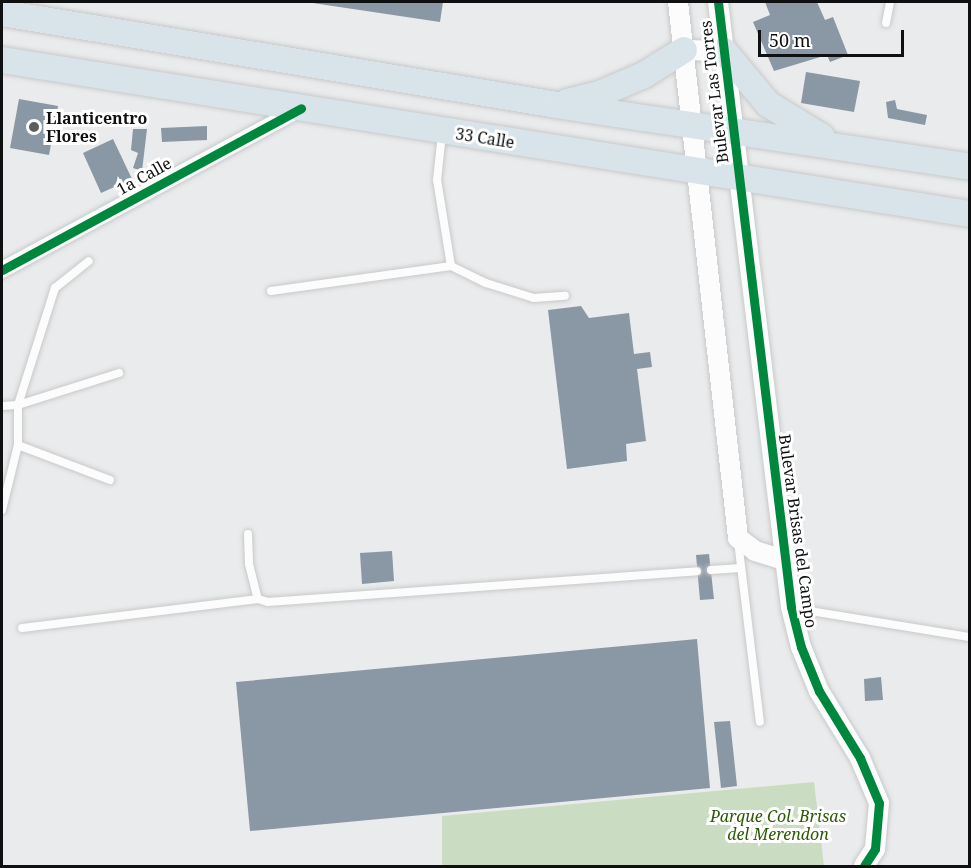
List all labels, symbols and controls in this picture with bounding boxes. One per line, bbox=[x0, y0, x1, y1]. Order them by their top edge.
scale bar bbox=[761, 18, 906, 56]
street label: Bulevar Las Torres bbox=[696, 20, 732, 164]
text: 50 m bbox=[769, 28, 811, 52]
place label: Llanticentro Flores bbox=[46, 108, 147, 146]
marker: Llanticentro Flores bbox=[27, 120, 41, 134]
street label: 33 Calle bbox=[454, 124, 516, 152]
street label: 1a Calle bbox=[113, 153, 175, 199]
street label: Bulevar Brisas del Campo bbox=[775, 433, 821, 629]
park label: Parque Col. Brisas del Merendon bbox=[710, 806, 846, 844]

